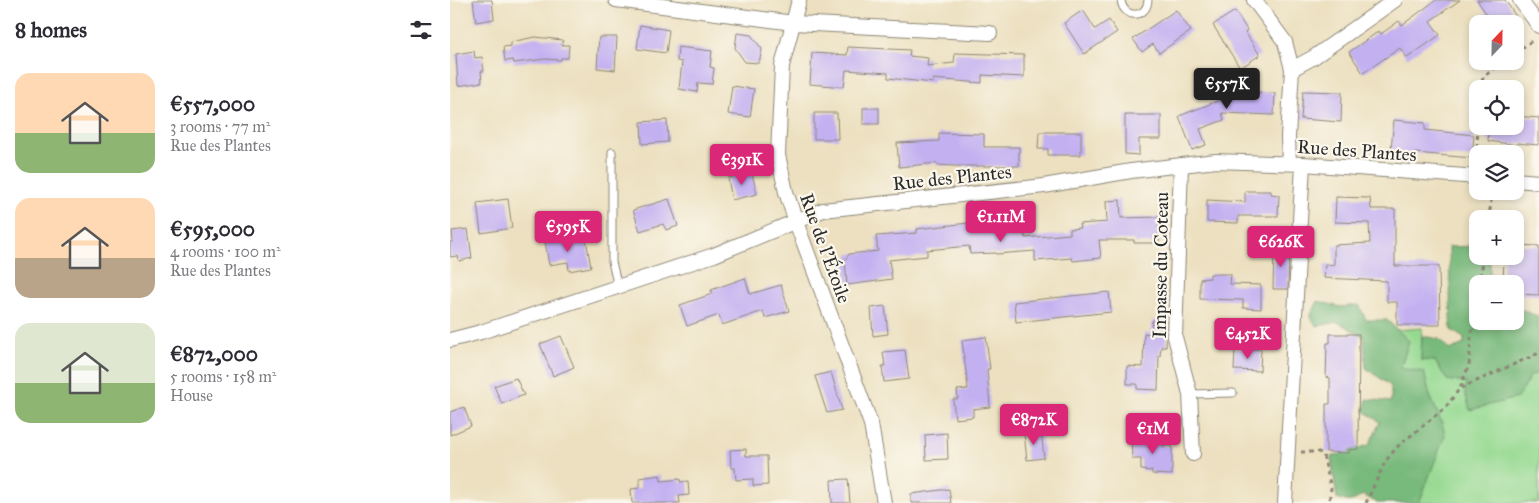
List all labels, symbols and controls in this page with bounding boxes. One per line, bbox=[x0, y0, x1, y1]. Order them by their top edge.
north arrow bbox=[1469, 15, 1524, 70]
map controls bbox=[1469, 15, 1524, 330]
icon: filters bbox=[407, 16, 435, 44]
text: 8 homes bbox=[15, 17, 87, 43]
pin: €557K bbox=[1192, 68, 1262, 110]
text: €557K bbox=[1205, 74, 1249, 93]
button: locate bbox=[1469, 80, 1524, 135]
text: €557,000 bbox=[170, 91, 255, 117]
icon: home bbox=[55, 93, 115, 153]
text: 3 rooms · 77 m² bbox=[170, 117, 270, 136]
street label: Rue des Plantes bbox=[1297, 135, 1417, 166]
text: Rue des Plantes bbox=[170, 136, 271, 155]
pin: €391K bbox=[707, 144, 777, 186]
button: layers bbox=[1469, 145, 1524, 200]
text: €391K bbox=[721, 150, 763, 169]
street label: Rue des Plantes bbox=[891, 160, 1013, 195]
street label: Rue de l'Étoile bbox=[795, 190, 857, 306]
street label: Impasse du Coteau bbox=[1148, 191, 1173, 339]
pin: €1.11M bbox=[960, 200, 1042, 243]
text: €1.11M bbox=[977, 207, 1025, 226]
pin: €595K bbox=[533, 210, 603, 253]
button: + bbox=[1469, 210, 1524, 265]
text: €595,000 bbox=[170, 216, 255, 242]
text: €595K bbox=[546, 217, 590, 236]
icon: home bbox=[55, 218, 115, 278]
pin: €626K bbox=[1246, 226, 1316, 268]
text: €626K bbox=[1258, 232, 1304, 251]
text: 4 rooms · 100 m² bbox=[170, 242, 281, 261]
text: Rue des Plantes bbox=[170, 261, 271, 280]
button: − bbox=[1469, 275, 1524, 330]
pin: €452K bbox=[1213, 318, 1283, 360]
text: €452K bbox=[1225, 324, 1271, 343]
text: €872,000 bbox=[170, 341, 258, 367]
icon: home bbox=[55, 343, 115, 403]
text: 5 rooms · 158 m² bbox=[170, 367, 276, 386]
text: House bbox=[170, 386, 213, 405]
pin: €872K bbox=[999, 404, 1069, 446]
text: €872K bbox=[1011, 410, 1057, 429]
pin: €1M bbox=[1129, 412, 1177, 455]
text: €1M bbox=[1137, 419, 1169, 438]

